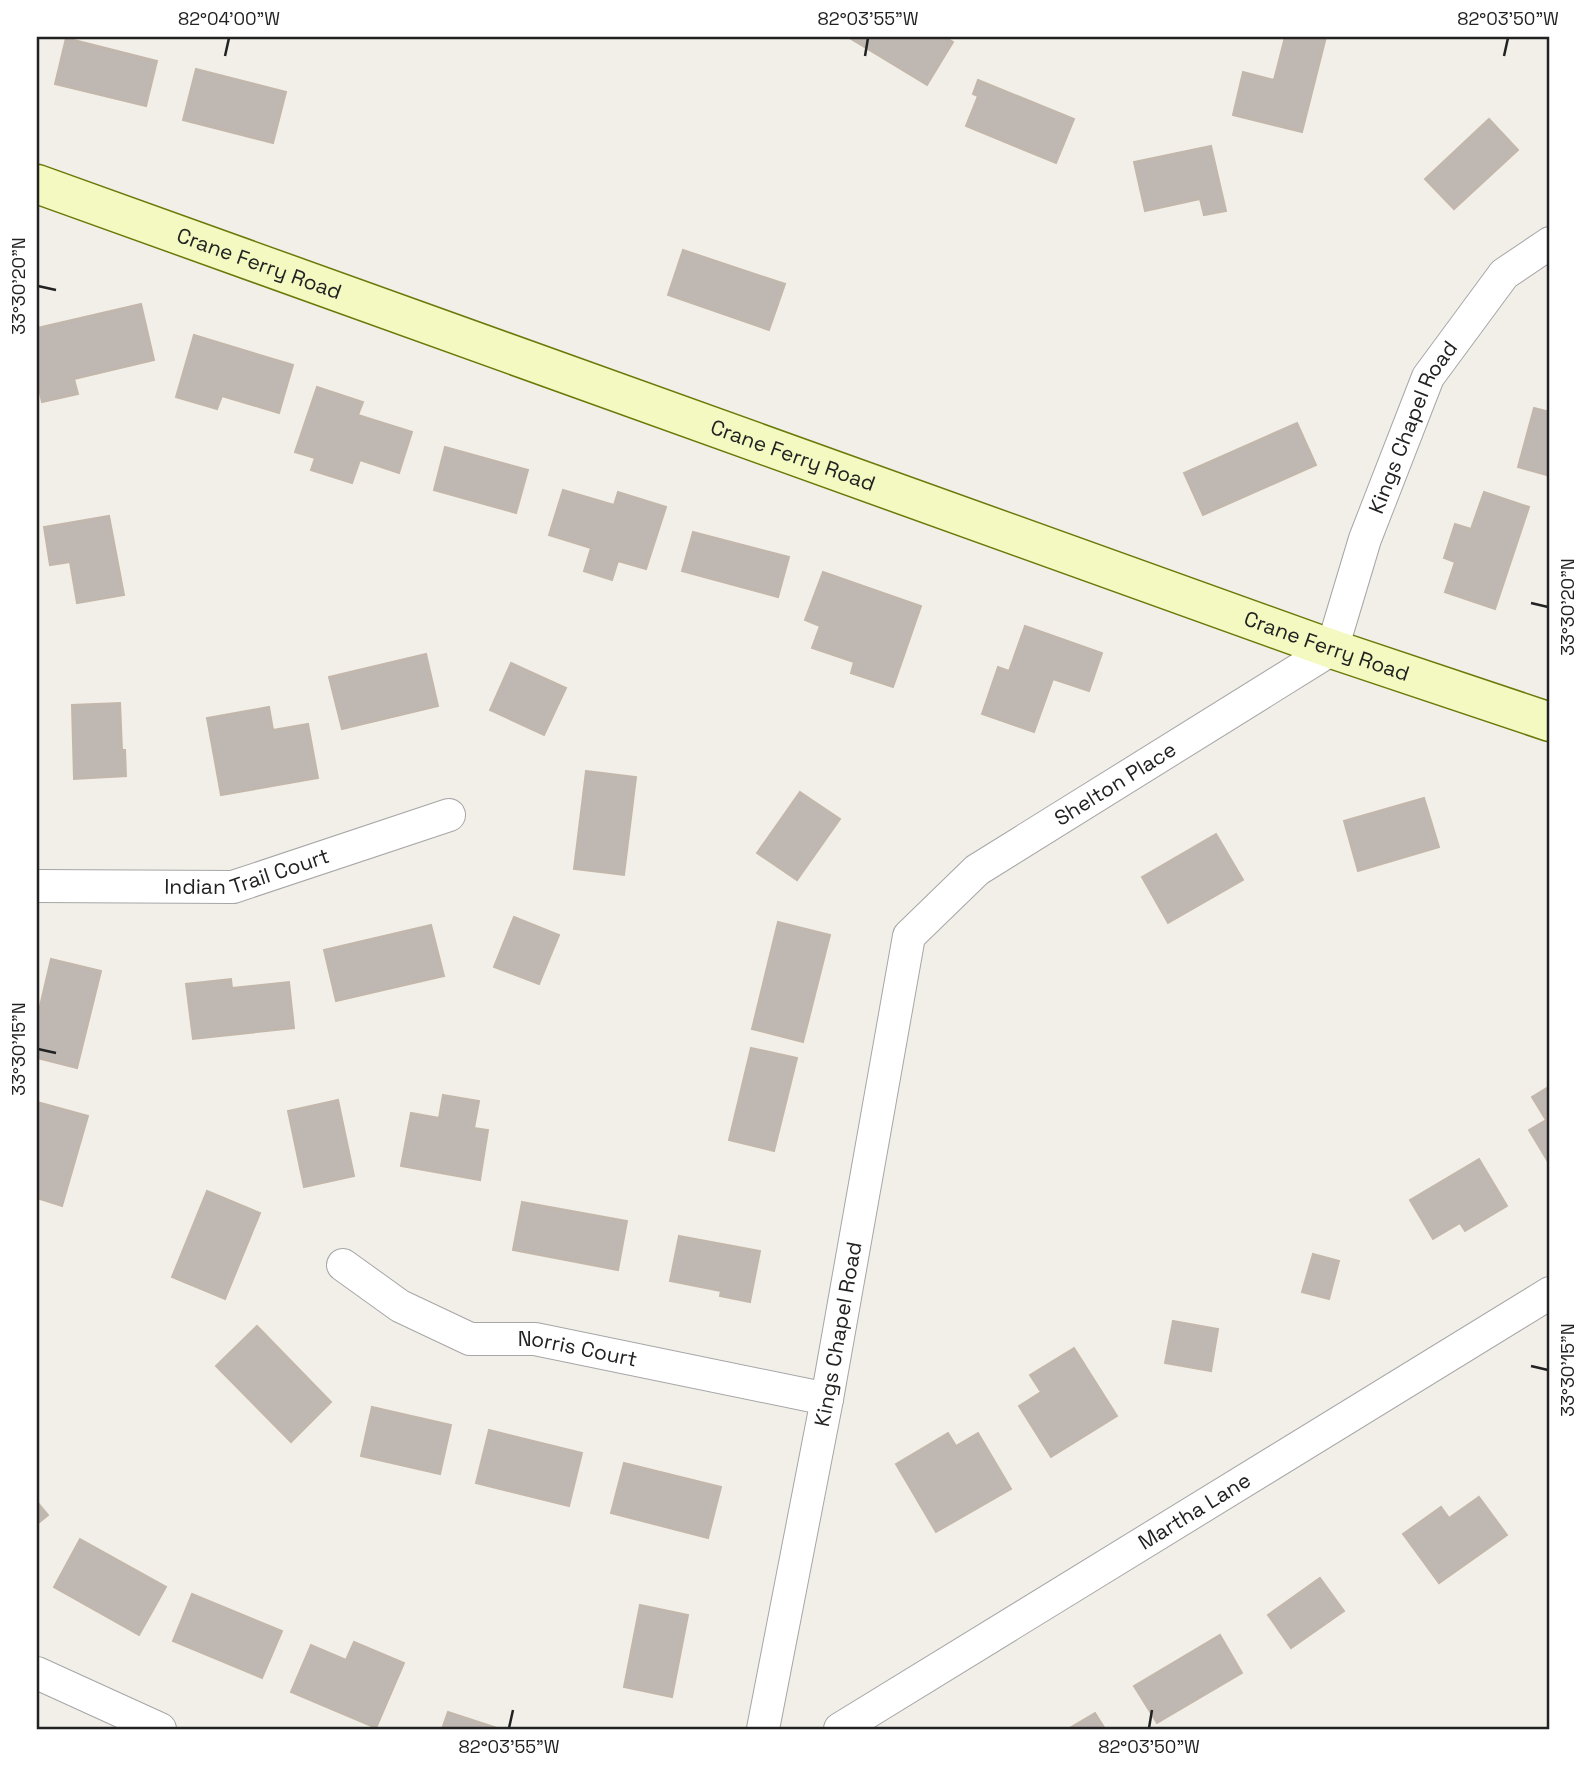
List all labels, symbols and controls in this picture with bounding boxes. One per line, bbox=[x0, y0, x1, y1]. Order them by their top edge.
text: 82°04'00"W bbox=[178, 7, 280, 30]
text: 82°03'55"W bbox=[818, 7, 919, 30]
text: 82°03'50"W bbox=[1457, 7, 1559, 30]
street label: Crane Ferry Road bbox=[173, 221, 345, 305]
text: 33°30'20"N bbox=[7, 237, 30, 335]
street label: Kings Chapel Road bbox=[1362, 335, 1463, 517]
street label: Crane Ferry Road bbox=[707, 413, 879, 497]
text: 33°30'20"N bbox=[1556, 558, 1579, 656]
street label: Crane Ferry Road bbox=[1241, 605, 1413, 687]
street label: Shelton Place bbox=[1049, 735, 1181, 832]
street label: Indian Trail Court bbox=[164, 842, 333, 900]
text: 33°30'15"N bbox=[7, 1002, 30, 1096]
street label: Kings Chapel Road bbox=[808, 1239, 868, 1429]
text: 33°30'15"N bbox=[1556, 1323, 1579, 1417]
street label: Norris Court bbox=[518, 1325, 640, 1373]
street label: Martha Lane bbox=[1133, 1466, 1255, 1556]
text: 82°03'55"W bbox=[459, 1735, 560, 1758]
text: 82°03'50"W bbox=[1098, 1735, 1200, 1758]

